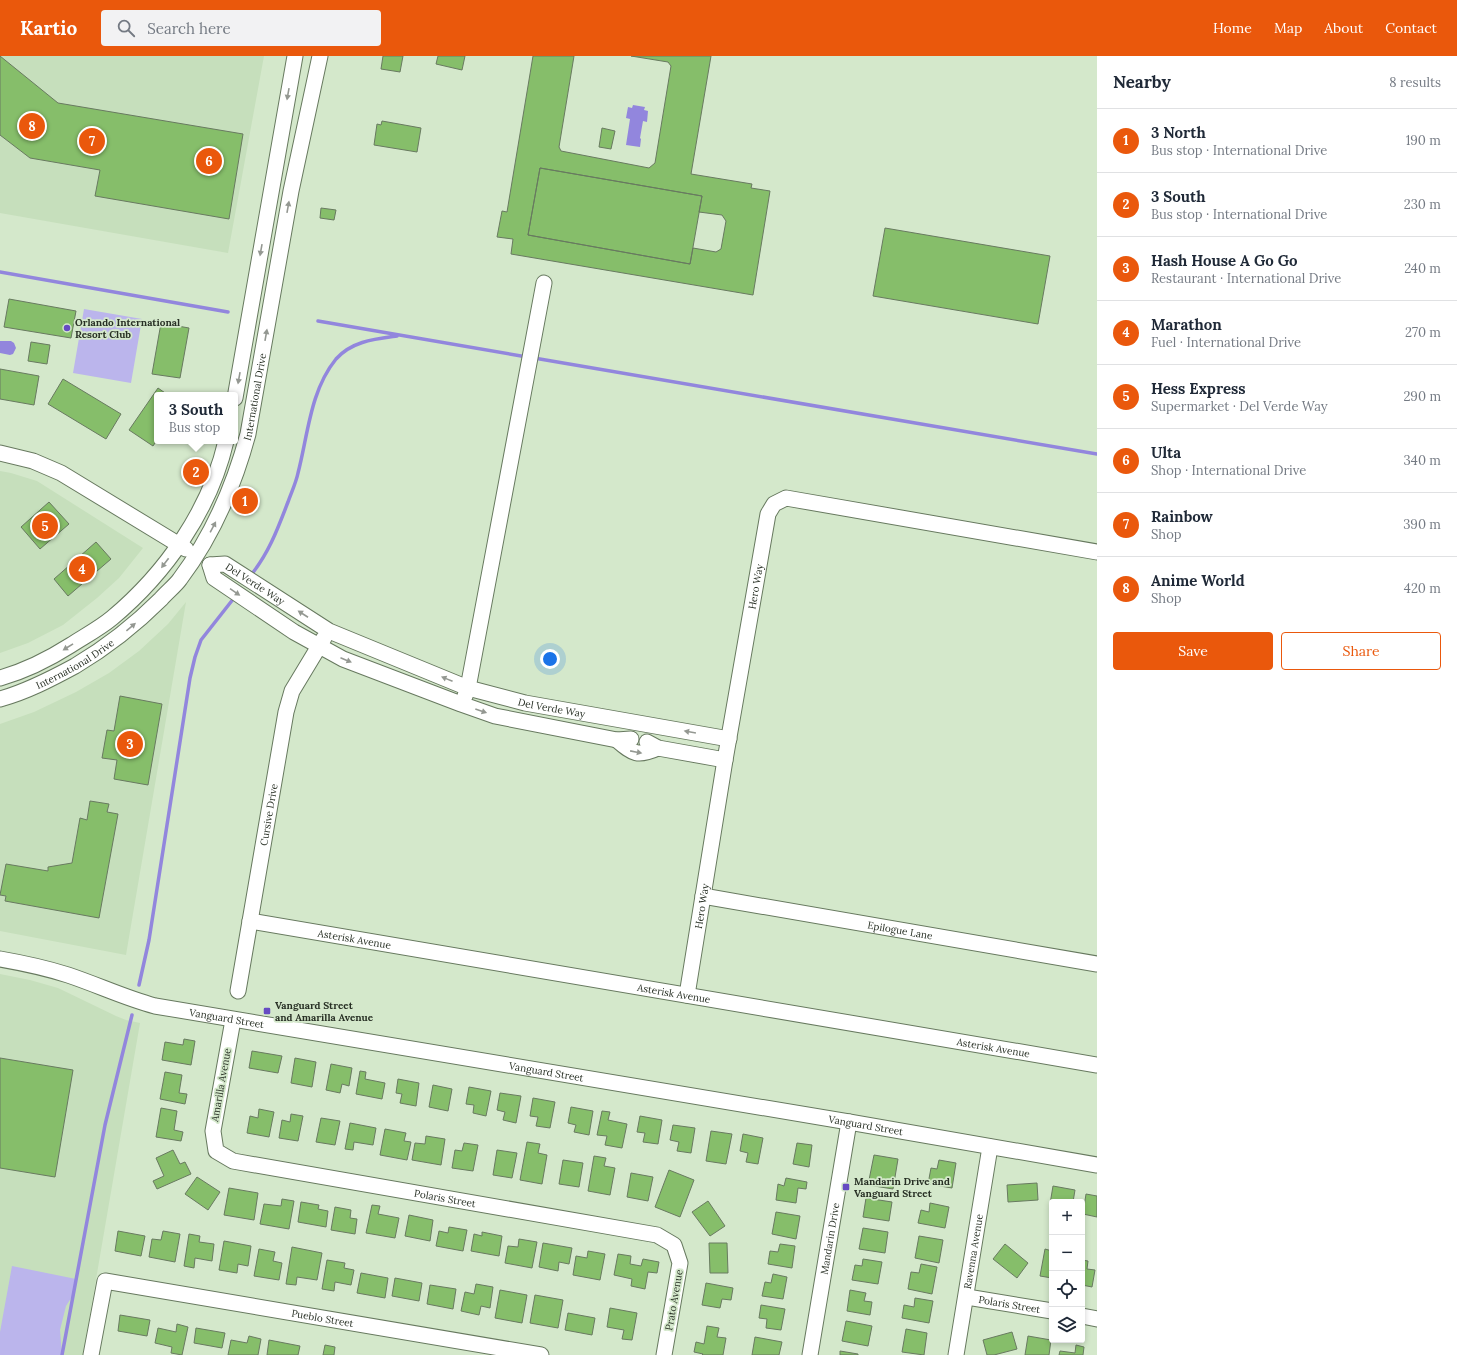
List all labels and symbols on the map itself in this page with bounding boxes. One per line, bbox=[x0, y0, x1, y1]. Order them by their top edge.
one-way arrow bbox=[285, 88, 291, 101]
pin: 8 bbox=[19, 111, 45, 141]
pin: 7 bbox=[79, 126, 105, 156]
pin: 6 bbox=[196, 146, 222, 176]
one-way arrow bbox=[285, 201, 291, 213]
one-way arrow bbox=[258, 244, 264, 256]
place label: Orlando International Resort Club bbox=[75, 316, 180, 341]
marker: Orlando International Resort Club bbox=[62, 323, 72, 333]
one-way arrow bbox=[263, 329, 269, 341]
street label: International Drive bbox=[240, 352, 269, 442]
one-way arrow bbox=[235, 372, 241, 384]
pin: 2 bbox=[183, 457, 209, 487]
pin: 1 bbox=[232, 486, 258, 516]
pin: 5 bbox=[32, 511, 58, 541]
one-way arrow bbox=[210, 521, 216, 533]
pin: 4 bbox=[69, 554, 95, 584]
one-way arrow bbox=[161, 557, 170, 568]
street label: Del Verde Way bbox=[223, 560, 288, 608]
street label: Hero Way bbox=[745, 562, 766, 610]
one-way arrow bbox=[230, 588, 240, 596]
one-way arrow bbox=[298, 610, 308, 618]
one-way arrow bbox=[126, 622, 137, 631]
street label: International Drive bbox=[34, 635, 117, 691]
one-way arrow bbox=[63, 643, 73, 651]
your location bbox=[540, 649, 560, 669]
one-way arrow bbox=[340, 656, 352, 663]
one-way arrow bbox=[440, 676, 452, 682]
street label: Del Verde Way bbox=[517, 695, 587, 720]
one-way arrow bbox=[475, 708, 487, 714]
pin: 3 bbox=[117, 729, 143, 759]
one-way arrow bbox=[684, 729, 696, 735]
one-way arrow bbox=[630, 749, 642, 755]
street label: Cursive Drive bbox=[257, 782, 280, 847]
street label: Hero Way bbox=[691, 882, 712, 930]
street label: Epilogue Lane bbox=[867, 918, 934, 942]
street label: Asterisk Avenue bbox=[316, 926, 393, 951]
street label: Asterisk Avenue bbox=[635, 980, 712, 1006]
place label: Vanguard Street and Amarilla Avenue bbox=[275, 999, 374, 1024]
street label: Vanguard Street bbox=[187, 1005, 265, 1031]
marker: Vanguard Street and Amarilla Avenue bbox=[262, 1006, 272, 1016]
street label: Asterisk Avenue bbox=[955, 1035, 1031, 1060]
street label: Amarilla Avenue bbox=[208, 1047, 234, 1124]
street label: Vanguard Street bbox=[507, 1059, 585, 1084]
street label: Vanguard Street bbox=[827, 1112, 904, 1138]
place label: Mandarin Drive and Vanguard Street bbox=[854, 1175, 950, 1200]
marker: Mandarin Drive and Vanguard Street bbox=[841, 1182, 851, 1192]
street label: Polaris Street bbox=[413, 1186, 477, 1210]
street label: Mandarin Drive bbox=[817, 1201, 842, 1275]
street label: Ravenna Avenue bbox=[960, 1212, 986, 1290]
street label: Prato Avenue bbox=[662, 1268, 686, 1332]
street label: Polaris Street bbox=[978, 1292, 1041, 1316]
street label: Pueblo Street bbox=[290, 1306, 355, 1330]

